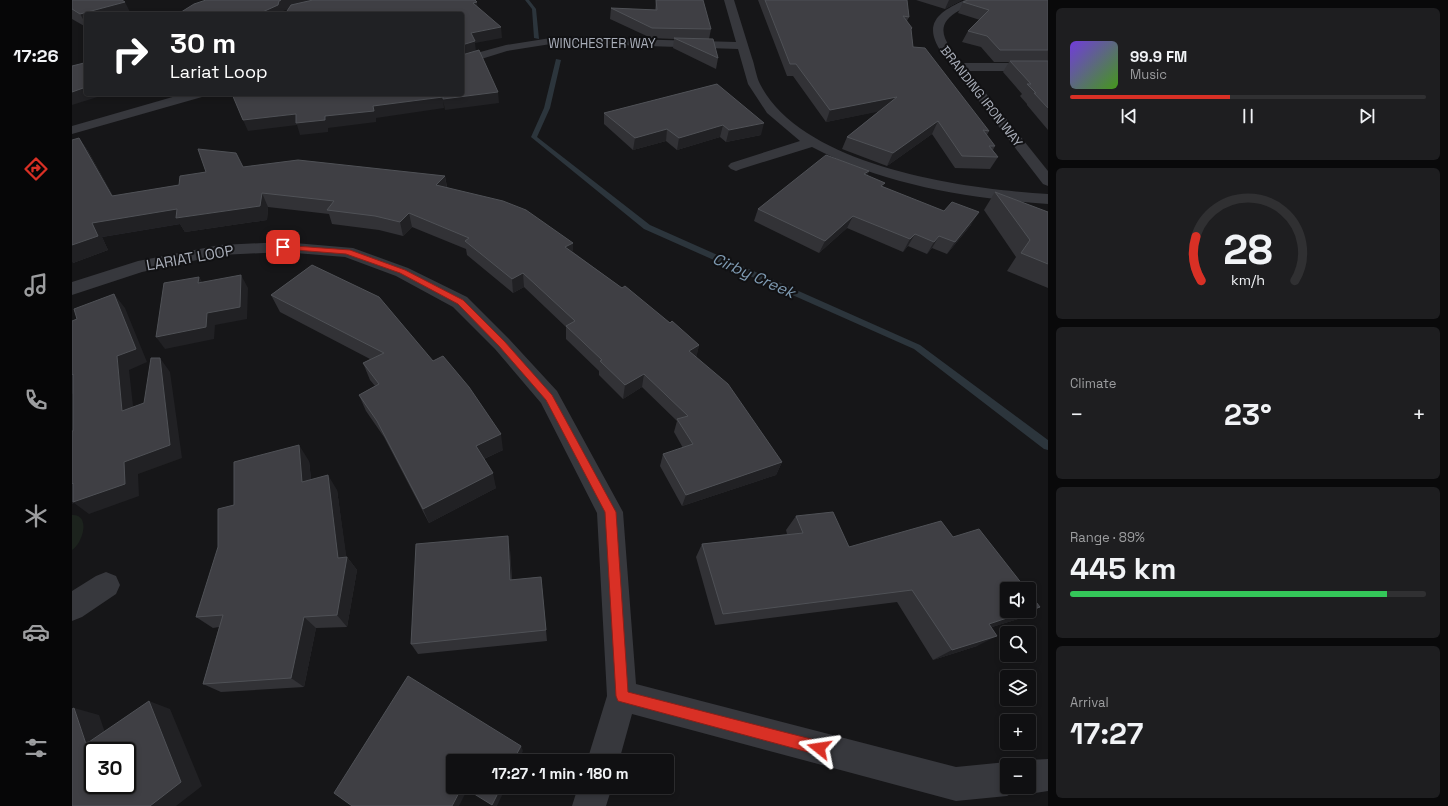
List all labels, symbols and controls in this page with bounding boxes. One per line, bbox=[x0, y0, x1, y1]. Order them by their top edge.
text: 30 m bbox=[170, 25, 236, 61]
icon: right bbox=[104, 28, 156, 80]
street label: WINCHESTER WAY bbox=[548, 35, 656, 52]
street label: BRANDING IRON WAY bbox=[937, 42, 1027, 150]
text: 17:26 bbox=[13, 44, 59, 67]
text: 99.9 FM bbox=[1130, 47, 1187, 66]
text: Lariat Loop bbox=[170, 60, 268, 83]
text: Music bbox=[1130, 66, 1167, 83]
icon: previous bbox=[1118, 105, 1140, 127]
icon: pause bbox=[1237, 105, 1259, 127]
icon: next bbox=[1356, 105, 1378, 127]
icon: directions bbox=[22, 155, 50, 183]
text: 28 bbox=[1223, 223, 1273, 276]
pin bbox=[266, 230, 300, 264]
icon: arrive bbox=[272, 236, 294, 258]
street label: LARIAT LOOP bbox=[145, 240, 235, 275]
water label: Cirby Creek bbox=[709, 248, 800, 304]
icon: music bbox=[22, 271, 50, 299]
text: km/h bbox=[1231, 271, 1265, 289]
text: Climate bbox=[1070, 375, 1116, 392]
icon: phone bbox=[22, 386, 50, 414]
text: 23° bbox=[1224, 395, 1272, 434]
text: − bbox=[1070, 400, 1084, 428]
text: + bbox=[1412, 400, 1426, 428]
icon: climate bbox=[22, 502, 50, 530]
text: Range · 89% bbox=[1070, 529, 1145, 546]
text: 445 km bbox=[1070, 549, 1176, 588]
map controls bbox=[1000, 582, 1036, 794]
button: sound bbox=[1000, 582, 1036, 618]
icon: car bbox=[22, 618, 50, 646]
button: search bbox=[1000, 626, 1036, 662]
button: layers bbox=[1000, 670, 1036, 706]
text: Arrival bbox=[1070, 694, 1109, 711]
button: + bbox=[1000, 714, 1036, 750]
text: 17:27 bbox=[1070, 714, 1143, 753]
position arrow bbox=[798, 727, 840, 769]
icon: filters bbox=[22, 734, 50, 762]
speed limit sign: 30 bbox=[84, 742, 136, 794]
button: − bbox=[1000, 758, 1036, 794]
text: 17:27 · 1 min · 180 m bbox=[491, 764, 629, 783]

